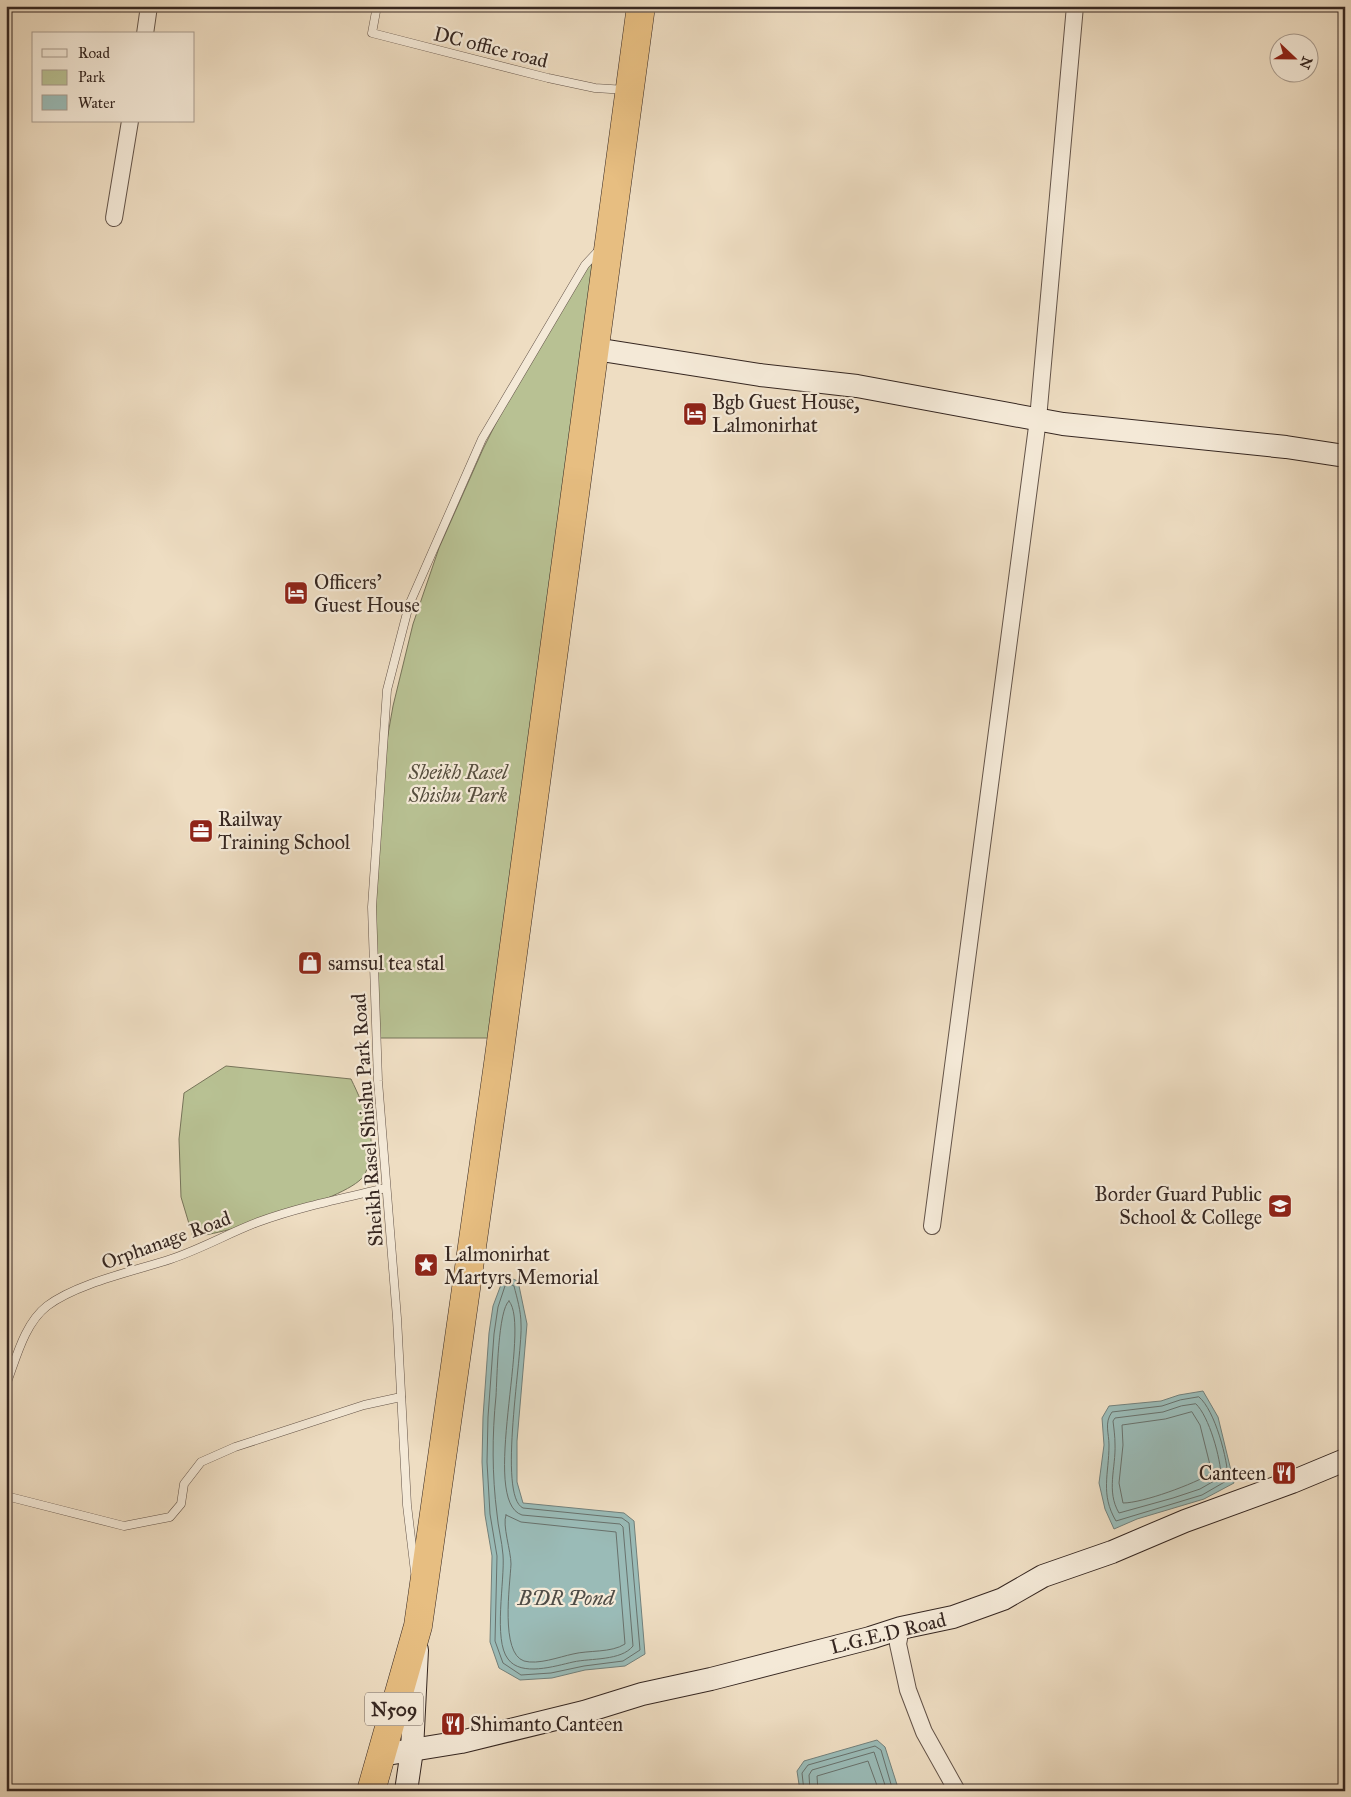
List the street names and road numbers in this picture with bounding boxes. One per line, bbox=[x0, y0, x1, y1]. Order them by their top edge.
street label: DC office road bbox=[431, 21, 551, 73]
street label: Sheikh Rasel Shishu Park Road bbox=[346, 993, 388, 1247]
street label: Orphanage Road bbox=[98, 1205, 234, 1275]
street label: L.G.E.D Road bbox=[828, 1607, 948, 1659]
road number: N509 bbox=[365, 1692, 423, 1726]

